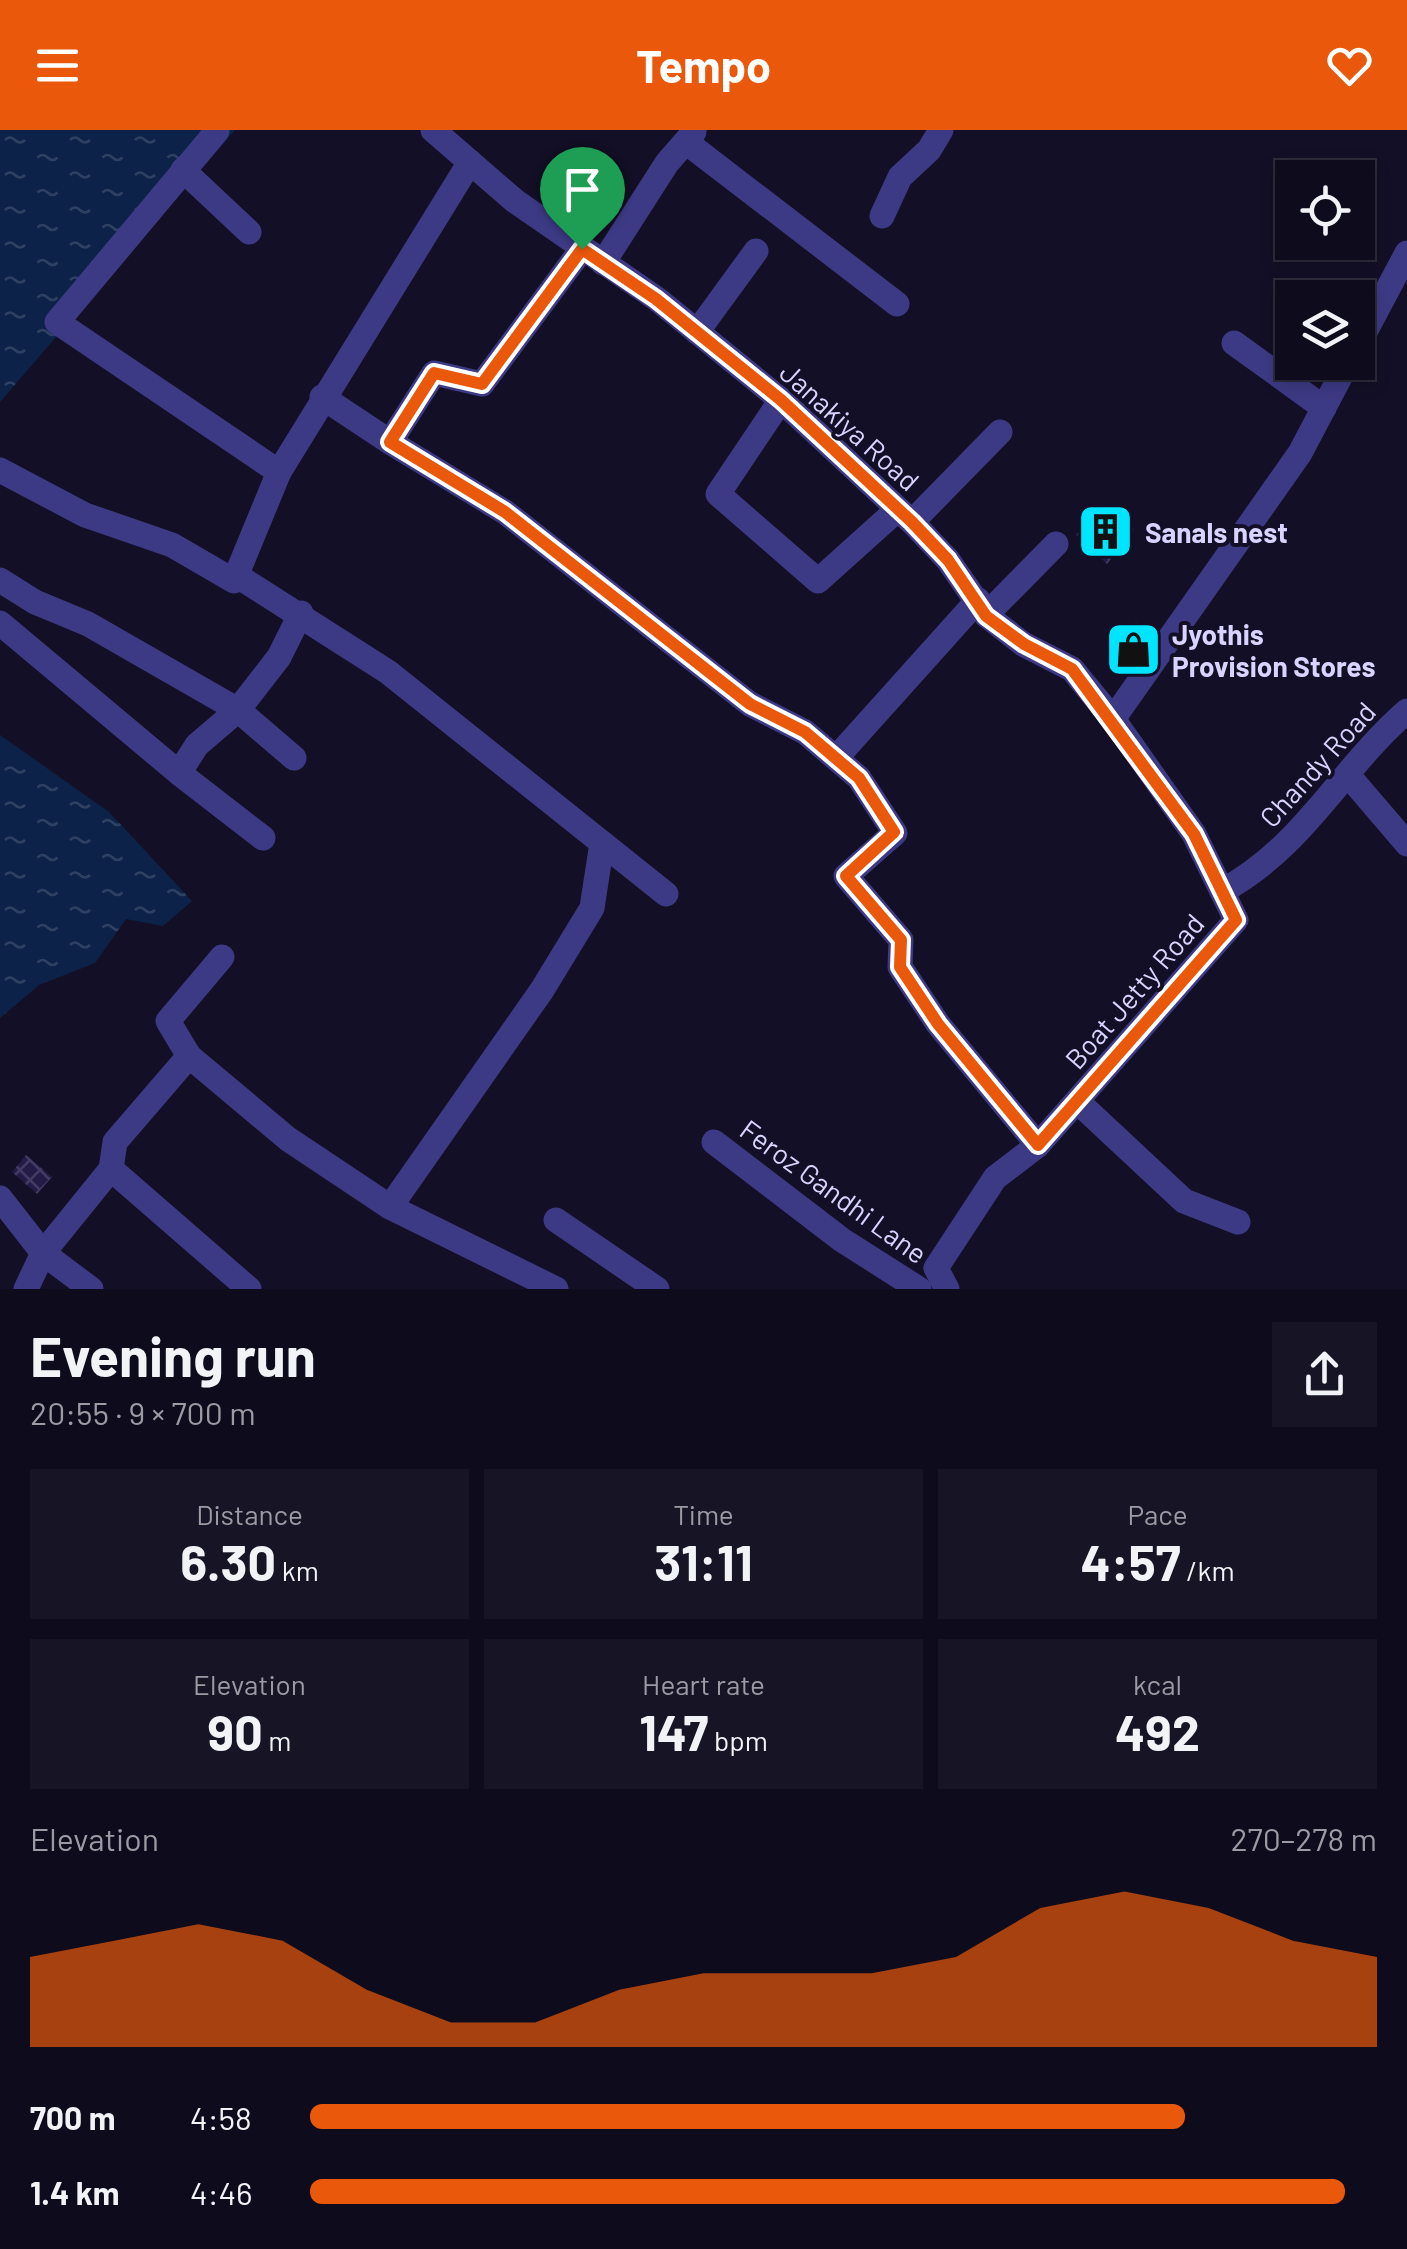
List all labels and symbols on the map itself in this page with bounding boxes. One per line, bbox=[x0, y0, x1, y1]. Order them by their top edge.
pin bbox=[540, 147, 625, 250]
street label: Janakiya Road bbox=[773, 355, 927, 497]
building icon: Sanals nest bbox=[1076, 502, 1136, 562]
place label: Sanals nest bbox=[1145, 515, 1288, 549]
place label: Jyothis Provision Stores bbox=[1172, 617, 1376, 683]
shop icon: Jyothis Provision Stores bbox=[1103, 620, 1163, 680]
street label: Chandy Road bbox=[1252, 694, 1382, 834]
street label: Boat Jetty Road bbox=[1057, 906, 1211, 1076]
street label: Feroz Gandhi Lane bbox=[734, 1112, 934, 1270]

